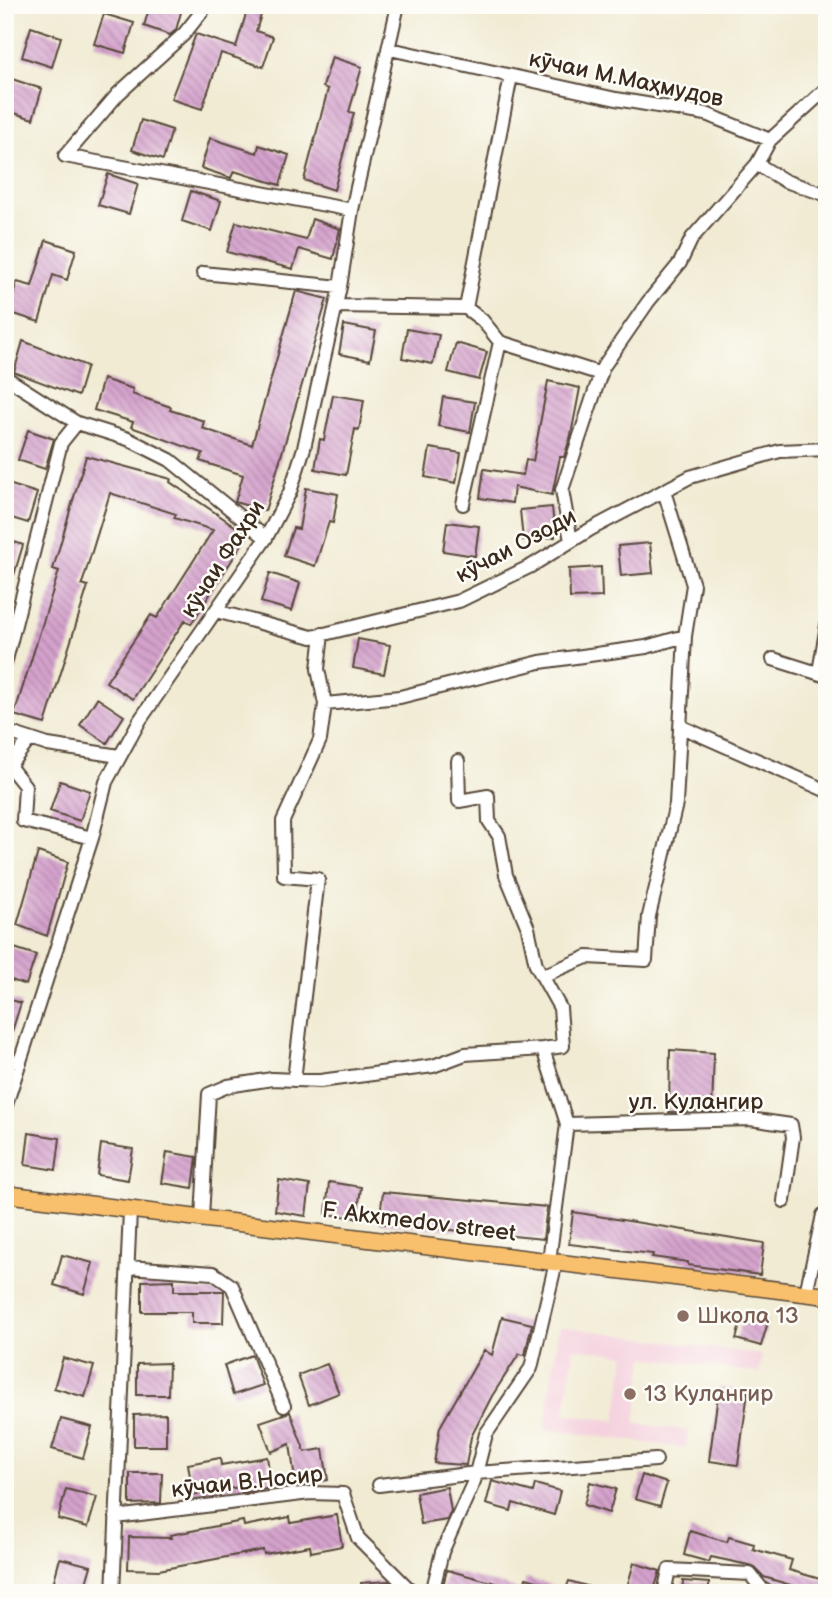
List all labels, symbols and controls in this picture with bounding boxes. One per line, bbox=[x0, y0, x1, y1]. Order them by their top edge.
street label: кӯчаи М.Маҳмудов bbox=[526, 45, 726, 113]
street label: кӯчаи Фахри bbox=[175, 495, 271, 623]
street label: кӯчаи Озоди bbox=[451, 502, 581, 590]
street label: ул. Кулангир bbox=[629, 1088, 763, 1116]
street label: F. Akxmedov street bbox=[320, 1196, 518, 1248]
place label: Школа 13 bbox=[697, 1302, 799, 1330]
marker: Школа 13 bbox=[675, 1308, 691, 1324]
place label: 13 Кулангир bbox=[644, 1380, 773, 1408]
marker: 13 Кулангир bbox=[622, 1386, 638, 1402]
street label: кӯчаи В.Носир bbox=[170, 1460, 324, 1504]

